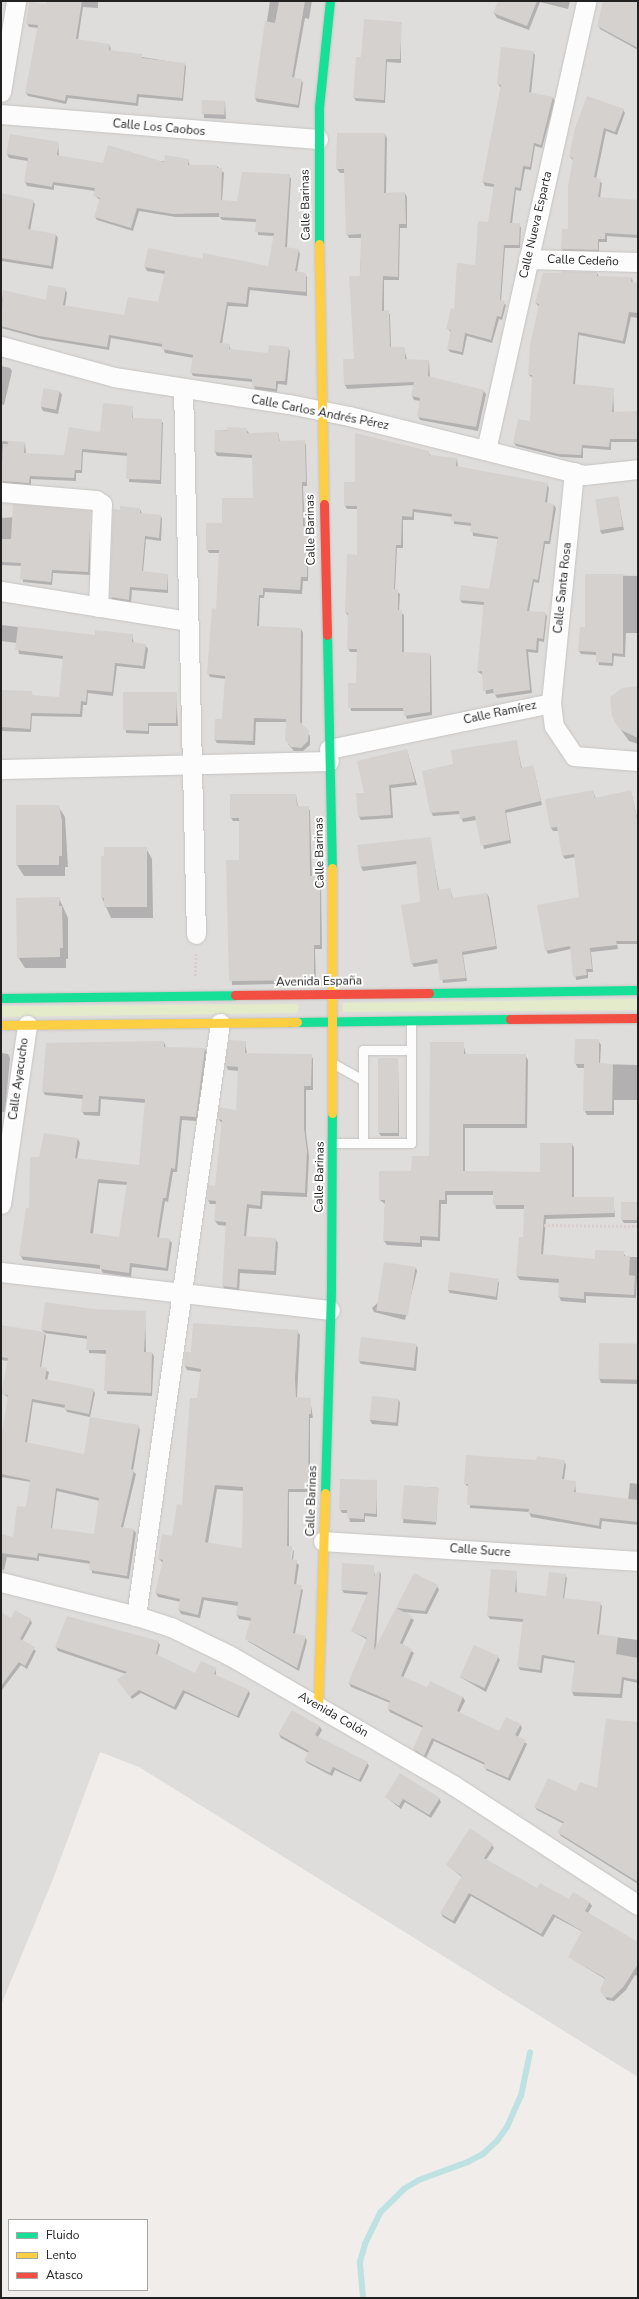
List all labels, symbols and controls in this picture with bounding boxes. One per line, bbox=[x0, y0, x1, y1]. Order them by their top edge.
street label: Calle Los Caobos bbox=[112, 117, 206, 139]
street label: Calle Barinas bbox=[298, 169, 314, 241]
street label: Calle Nueva Esparta bbox=[517, 170, 555, 280]
street label: Calle Cedeño bbox=[547, 253, 619, 269]
street label: Calle Carlos Andrés Pérez bbox=[250, 393, 390, 433]
street label: Calle Barinas bbox=[303, 494, 319, 566]
street label: Calle Santa Rosa bbox=[551, 542, 575, 634]
street label: Calle Ramírez bbox=[462, 698, 538, 728]
street label: Calle Barinas bbox=[312, 817, 328, 889]
street label: Avenida España bbox=[276, 974, 362, 990]
street label: Calle Ayacucho bbox=[6, 1037, 32, 1121]
street label: Calle Barinas bbox=[312, 1141, 328, 1213]
street label: Calle Barinas bbox=[304, 1465, 320, 1537]
street label: Calle Sucre bbox=[449, 1542, 511, 1560]
street label: Avenida Colón bbox=[296, 1689, 370, 1741]
legend bbox=[8, 2219, 148, 2291]
text: Fluido bbox=[46, 2227, 79, 2243]
text: Lento bbox=[46, 2247, 76, 2263]
text: Atasco bbox=[46, 2267, 83, 2283]

